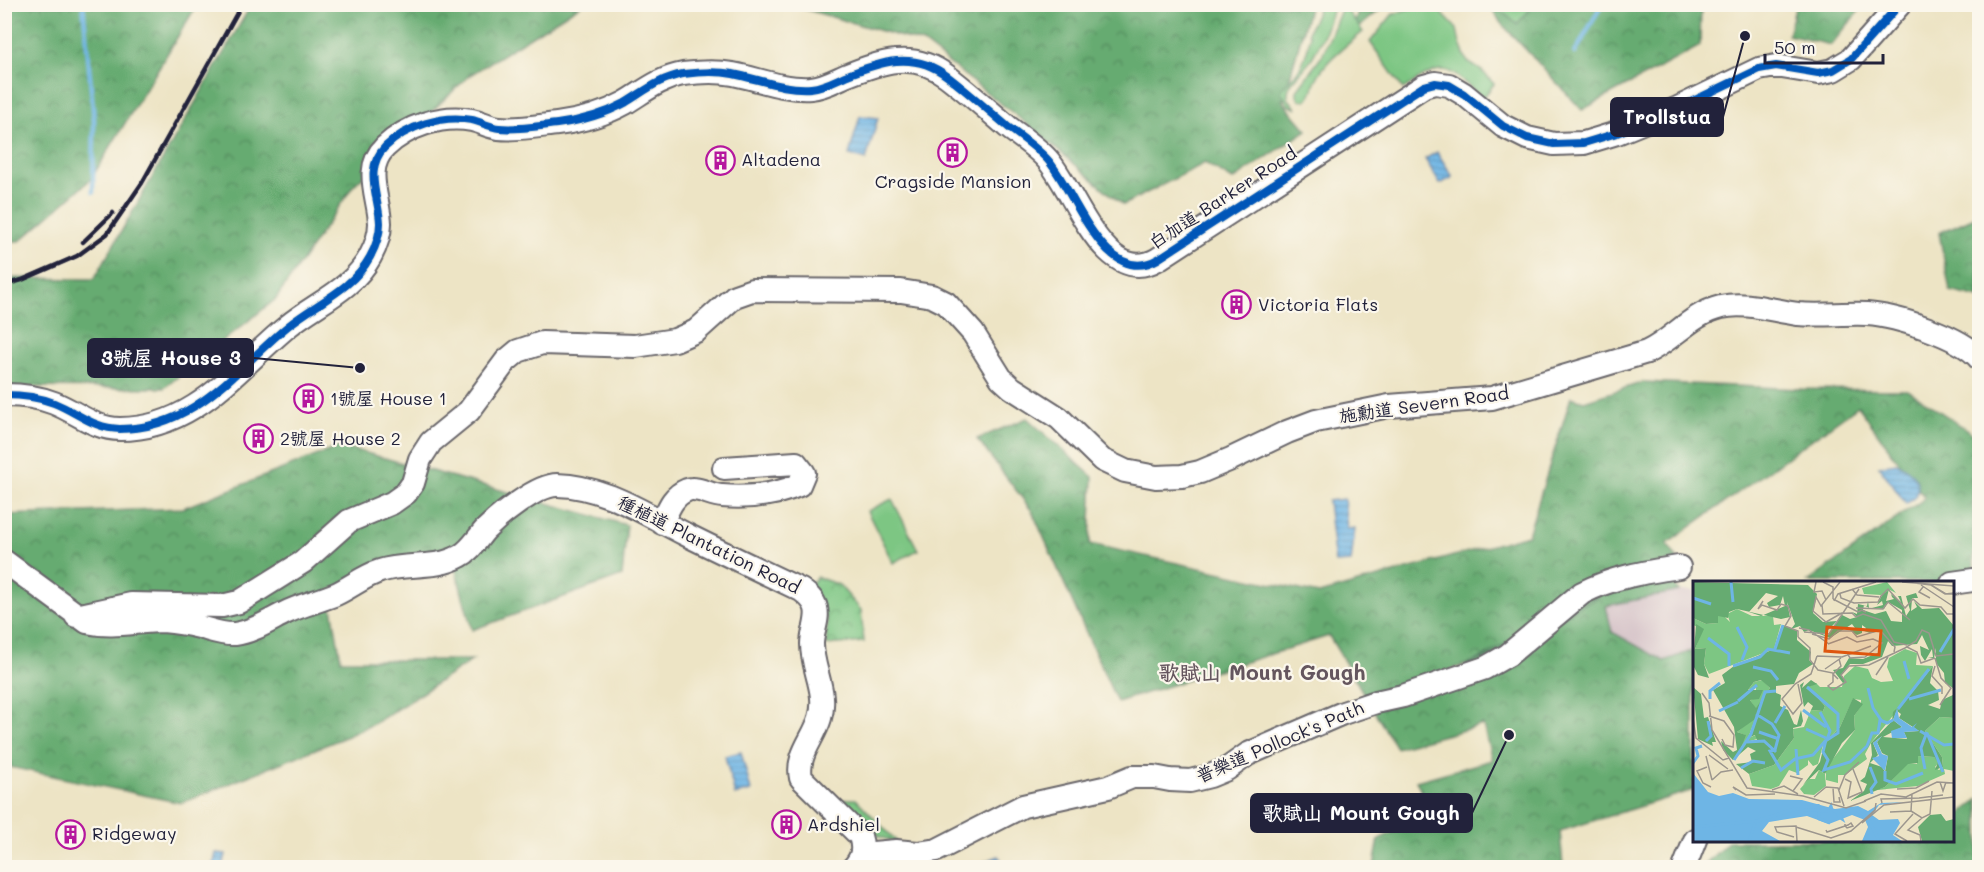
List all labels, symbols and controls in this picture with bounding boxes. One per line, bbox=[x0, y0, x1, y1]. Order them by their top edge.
scale bar bbox=[1765, 27, 1884, 65]
text: 50 m bbox=[1774, 35, 1816, 59]
callout: Trollstua bbox=[1611, 98, 1723, 136]
text: Trollstua bbox=[1623, 103, 1711, 129]
building icon: Cragside Mansion bbox=[937, 137, 969, 169]
street label: 白加道 Barker Road bbox=[1144, 140, 1301, 254]
building icon: Altadena bbox=[704, 144, 736, 176]
place label: Altadena bbox=[741, 147, 821, 171]
place label: Cragside Mansion bbox=[875, 169, 1031, 193]
building icon: Victoria Flats bbox=[1221, 289, 1253, 321]
place label: Victoria Flats bbox=[1258, 292, 1378, 316]
callout: 3號屋 House 3 bbox=[88, 339, 253, 377]
text: 3號屋 House 3 bbox=[101, 344, 241, 370]
street label: 施勳道 Severn Road bbox=[1337, 380, 1510, 428]
building icon: 1號屋 House 1 bbox=[293, 383, 325, 415]
place label: 1號屋 House 1 bbox=[330, 386, 447, 410]
building icon: 2號屋 House 2 bbox=[243, 423, 275, 455]
place label: 2號屋 House 2 bbox=[280, 426, 401, 450]
street label: 種植道 Plantation Road bbox=[614, 489, 805, 599]
inset map bbox=[1693, 581, 1954, 842]
district label: 歌賦山 Mount Gough bbox=[1159, 658, 1365, 685]
street label: 普樂道 Pollock's Path bbox=[1192, 695, 1367, 787]
callout: 歌賦山 Mount Gough bbox=[1251, 794, 1472, 832]
text: 歌賦山 Mount Gough bbox=[1262, 799, 1460, 825]
building icon: Ardshiel bbox=[770, 809, 802, 841]
place label: Ardshiel bbox=[807, 812, 880, 836]
building icon: Ridgeway bbox=[55, 818, 87, 850]
place label: Ridgeway bbox=[92, 821, 177, 845]

